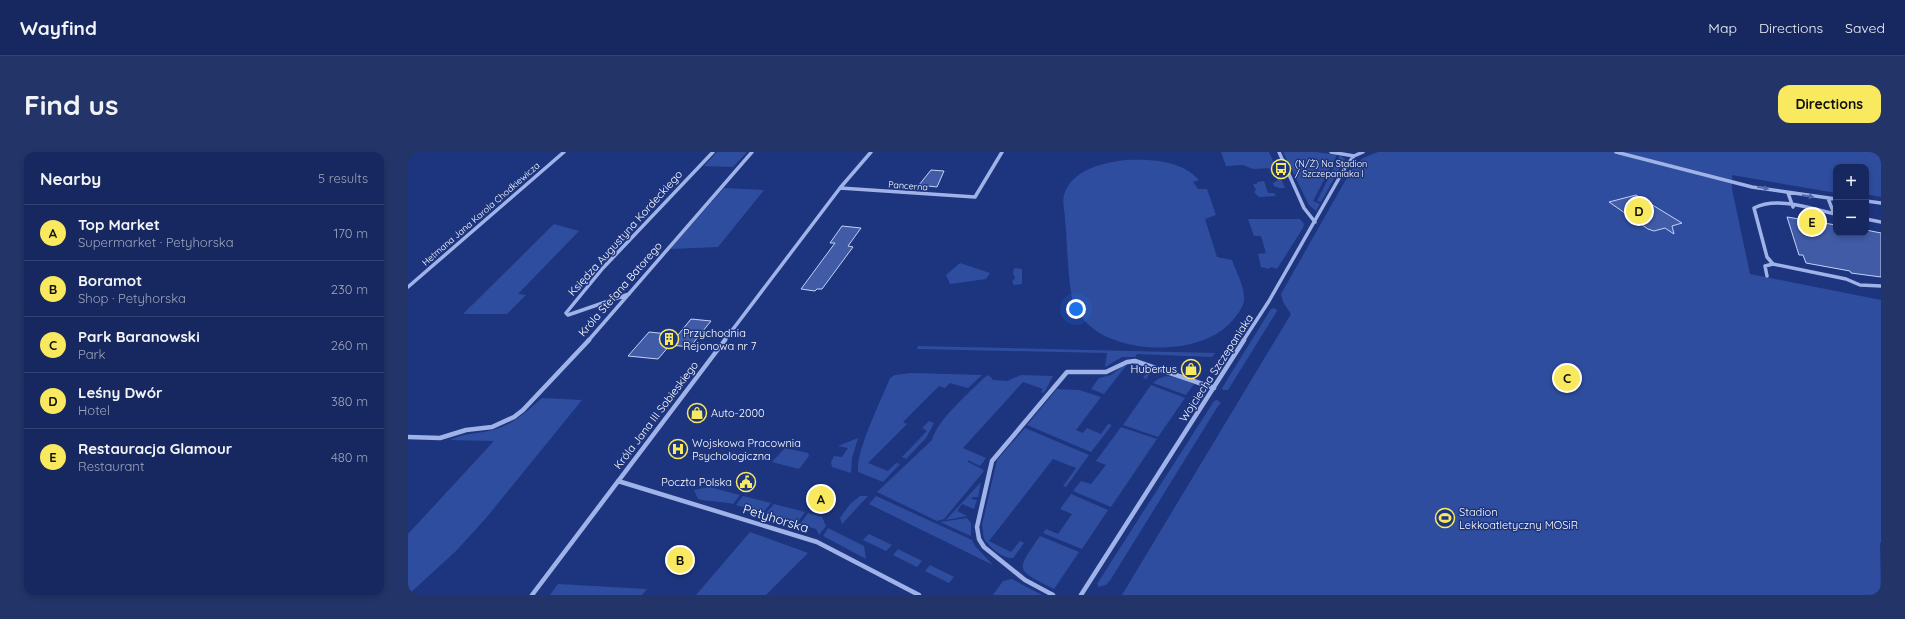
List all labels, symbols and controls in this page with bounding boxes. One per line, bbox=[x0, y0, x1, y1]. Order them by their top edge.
text: Wayfind bbox=[20, 16, 97, 40]
text: Map bbox=[1708, 19, 1737, 37]
text: Directions bbox=[1759, 19, 1823, 37]
text: Saved bbox=[1845, 19, 1885, 37]
button: Directions bbox=[1778, 85, 1881, 123]
text: Find us bbox=[24, 87, 118, 122]
bus stop icon: (N/Ż) Na Stadion / Szczepaniaka I bbox=[1270, 158, 1292, 180]
place label: (N/Ż) Na Stadion / Szczepaniaka I bbox=[1295, 158, 1367, 179]
street label: Hetmana Jana Karola Chodkiewicza bbox=[420, 160, 542, 268]
map controls bbox=[1833, 164, 1869, 236]
button: + bbox=[1833, 164, 1869, 200]
street label: Księdza Augustyna Kordeckiego bbox=[565, 167, 685, 299]
text: Nearby bbox=[40, 168, 101, 189]
text: 5 results bbox=[318, 170, 368, 186]
street label: Pancerna bbox=[888, 179, 928, 192]
one-way arrow bbox=[1757, 185, 1769, 191]
one-way arrow bbox=[1802, 193, 1814, 199]
pin: D bbox=[1626, 196, 1652, 226]
button: − bbox=[1833, 200, 1869, 236]
pin: E bbox=[1799, 207, 1825, 237]
text: Top Market bbox=[78, 215, 160, 234]
text: A bbox=[49, 225, 57, 241]
text: 170 m bbox=[333, 225, 368, 241]
text: Supermarket · Petyhorska bbox=[78, 234, 234, 250]
street label: Króla Stefana Batorego bbox=[575, 239, 665, 339]
text: Boramot bbox=[78, 271, 142, 290]
text: B bbox=[49, 281, 57, 297]
text: 230 m bbox=[331, 281, 368, 297]
text: Shop · Petyhorska bbox=[78, 290, 186, 306]
your location bbox=[1066, 299, 1086, 319]
street label: Wojciecha Szczepaniaka bbox=[1176, 312, 1256, 424]
place label: Przychodnia Rejonowa nr 7 bbox=[683, 326, 757, 353]
text: Park Baranowski bbox=[78, 327, 200, 346]
building icon: Przychodnia Rejonowa nr 7 bbox=[658, 328, 680, 350]
text: C bbox=[49, 337, 57, 353]
text: 260 m bbox=[331, 337, 368, 353]
text: Park bbox=[78, 346, 106, 362]
street label: Króla Jana III Sobieskiego bbox=[611, 358, 701, 472]
shop icon: Hubertus bbox=[1180, 358, 1202, 380]
place label: Hubertus bbox=[1131, 362, 1177, 376]
pin: C bbox=[1554, 363, 1580, 393]
text: Leśny Dwór bbox=[78, 383, 163, 402]
text: D bbox=[48, 393, 58, 409]
text: 380 m bbox=[331, 393, 368, 409]
text: Hotel bbox=[78, 402, 110, 418]
shop icon: Auto-2000 bbox=[686, 402, 708, 424]
place label: Auto-2000 bbox=[711, 406, 765, 420]
place label: Wojskowa Pracownia Psychologiczna bbox=[692, 436, 801, 463]
hospital icon: Wojskowa Pracownia Psychologiczna bbox=[667, 438, 689, 460]
text: Restauracja Glamour bbox=[78, 439, 232, 458]
text: E bbox=[49, 449, 57, 465]
text: 480 m bbox=[331, 449, 368, 465]
text: Restaurant bbox=[78, 458, 144, 474]
public building icon: Poczta Polska bbox=[735, 471, 757, 493]
place label: Poczta Polska bbox=[661, 475, 732, 489]
pin: A bbox=[808, 484, 834, 514]
street label: Petyhorska bbox=[741, 500, 811, 536]
place label: Stadion Lekkoatletyczny MOSiR bbox=[1459, 505, 1578, 532]
sports icon: Stadion Lekkoatletyczny MOSiR bbox=[1434, 507, 1456, 529]
pin: B bbox=[667, 545, 693, 575]

